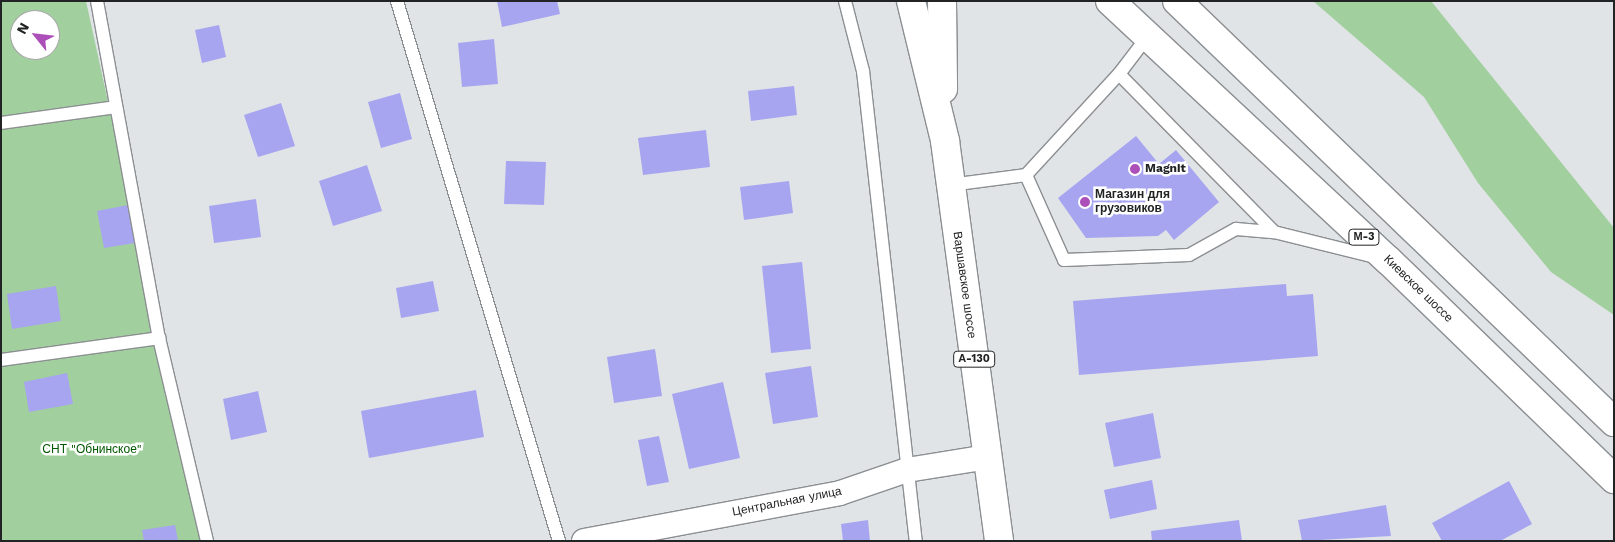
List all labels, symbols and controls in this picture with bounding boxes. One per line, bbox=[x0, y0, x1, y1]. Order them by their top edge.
north arrow bbox=[10, 10, 60, 60]
text: N bbox=[13, 20, 32, 37]
place label: Magnit bbox=[1145, 162, 1186, 176]
marker: Magnit bbox=[1129, 163, 1141, 175]
place label: Магазин для грузовиков bbox=[1095, 188, 1170, 216]
marker: Магазин для грузовиков bbox=[1079, 196, 1091, 208]
road number: М-3 bbox=[1348, 228, 1380, 246]
street label: Варшавское шоссе bbox=[949, 231, 979, 339]
street label: Киевское шоссе bbox=[1380, 252, 1456, 326]
road number: А-130 bbox=[953, 350, 995, 368]
park label: СНТ "Обнинское" bbox=[42, 443, 142, 457]
street label: Центральная улица bbox=[731, 484, 843, 520]

